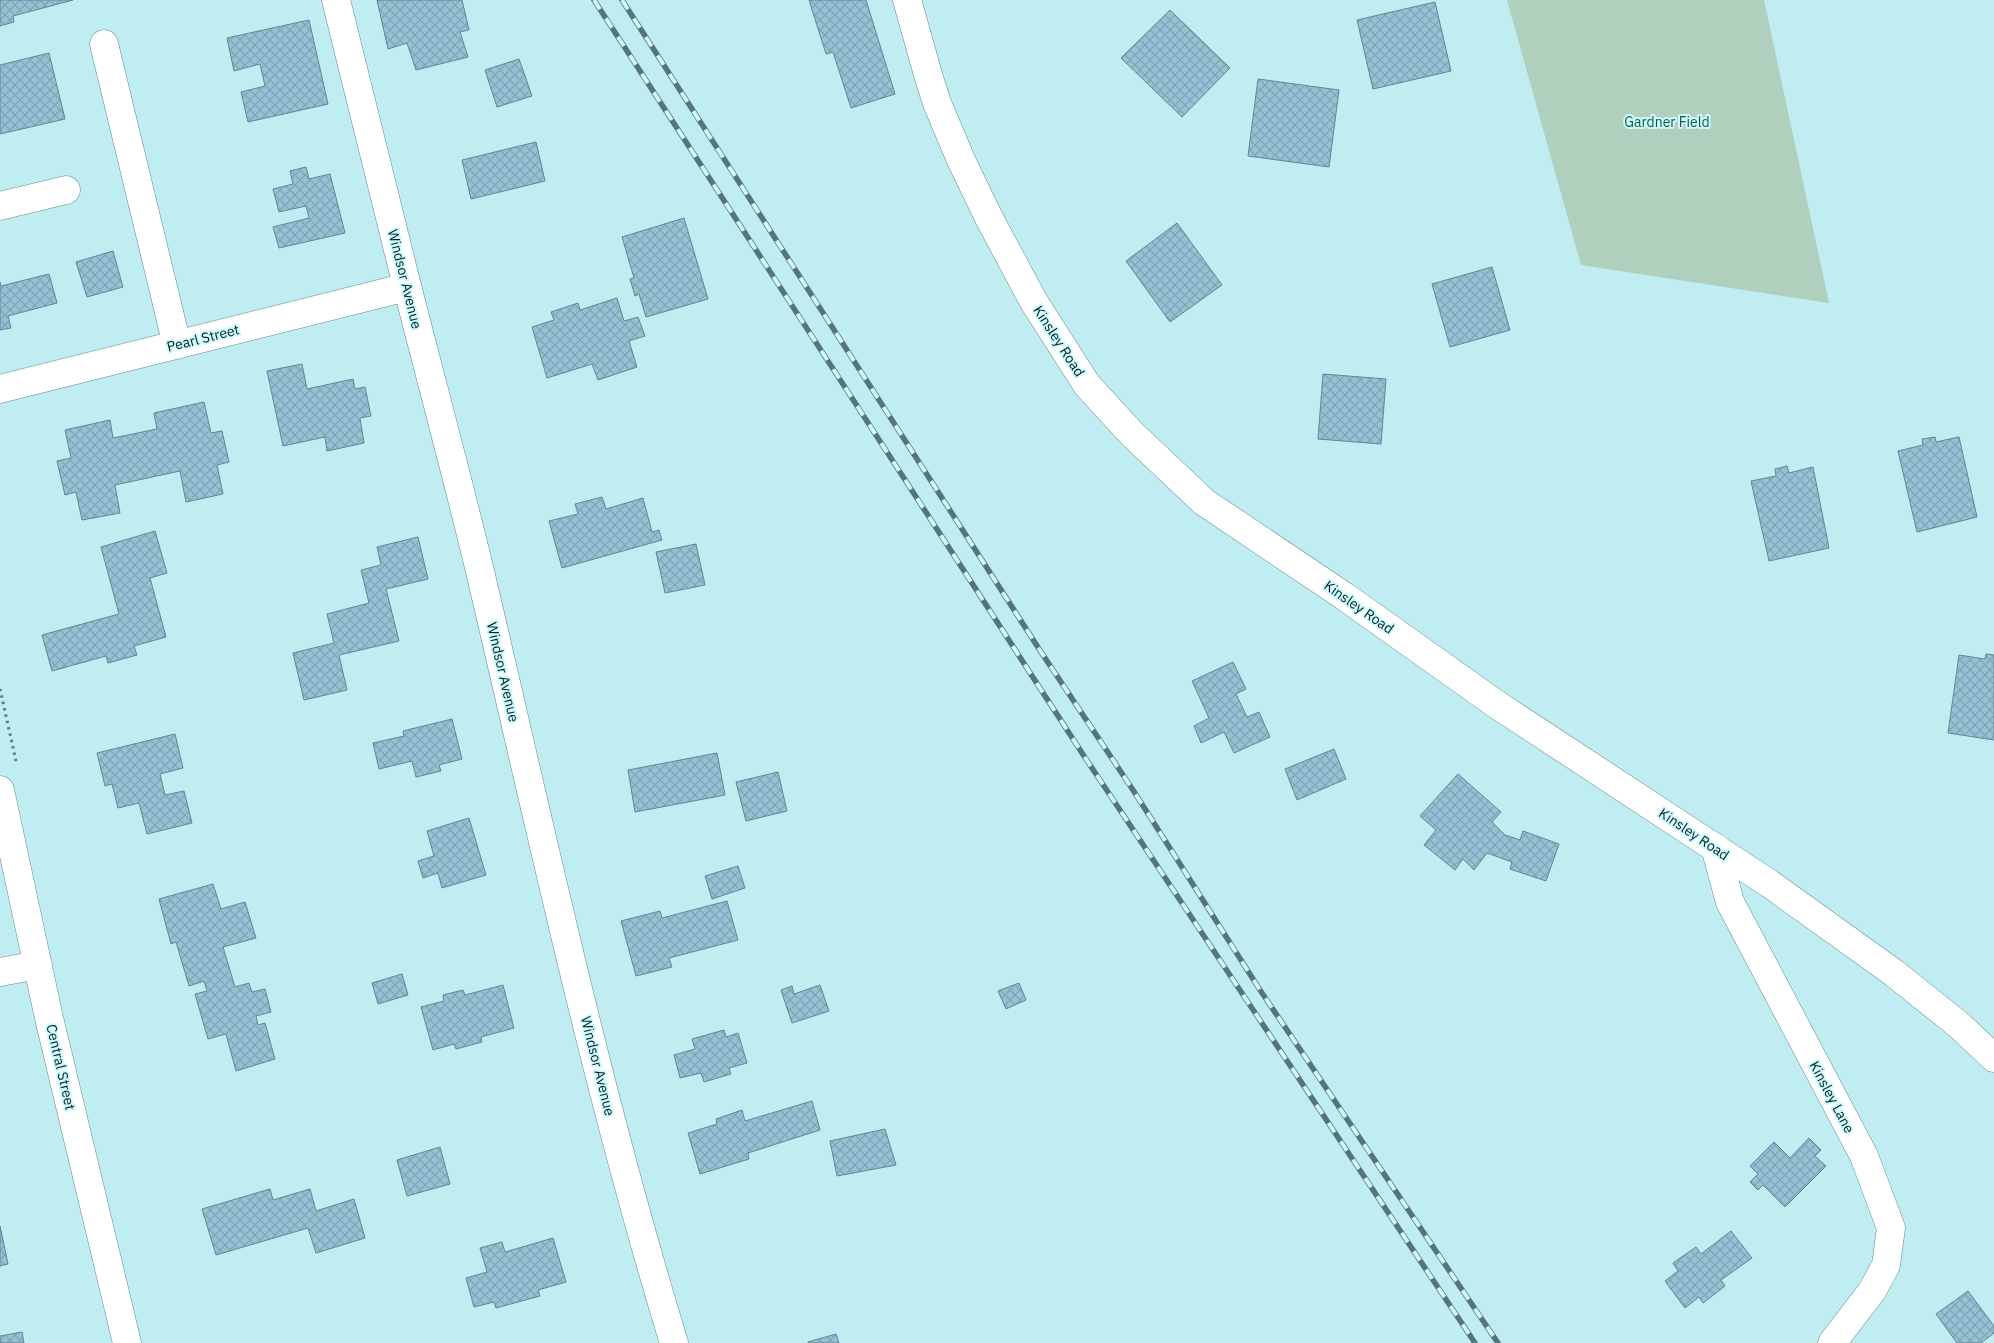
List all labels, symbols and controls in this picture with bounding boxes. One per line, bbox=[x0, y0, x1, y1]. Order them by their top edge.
park label: Gardner Field bbox=[1624, 113, 1710, 131]
street label: Windsor Avenue bbox=[384, 227, 426, 331]
street label: Kinsley Road bbox=[1029, 302, 1089, 380]
street label: Pearl Street bbox=[165, 320, 241, 356]
street label: Kinsley Road bbox=[1321, 576, 1397, 638]
street label: Windsor Avenue bbox=[483, 620, 523, 724]
street label: Kinsley Road bbox=[1655, 804, 1733, 864]
street label: Windsor Avenue bbox=[577, 1014, 619, 1118]
street label: Central Street bbox=[42, 1022, 80, 1112]
street label: Kinsley Lane bbox=[1806, 1058, 1859, 1136]

